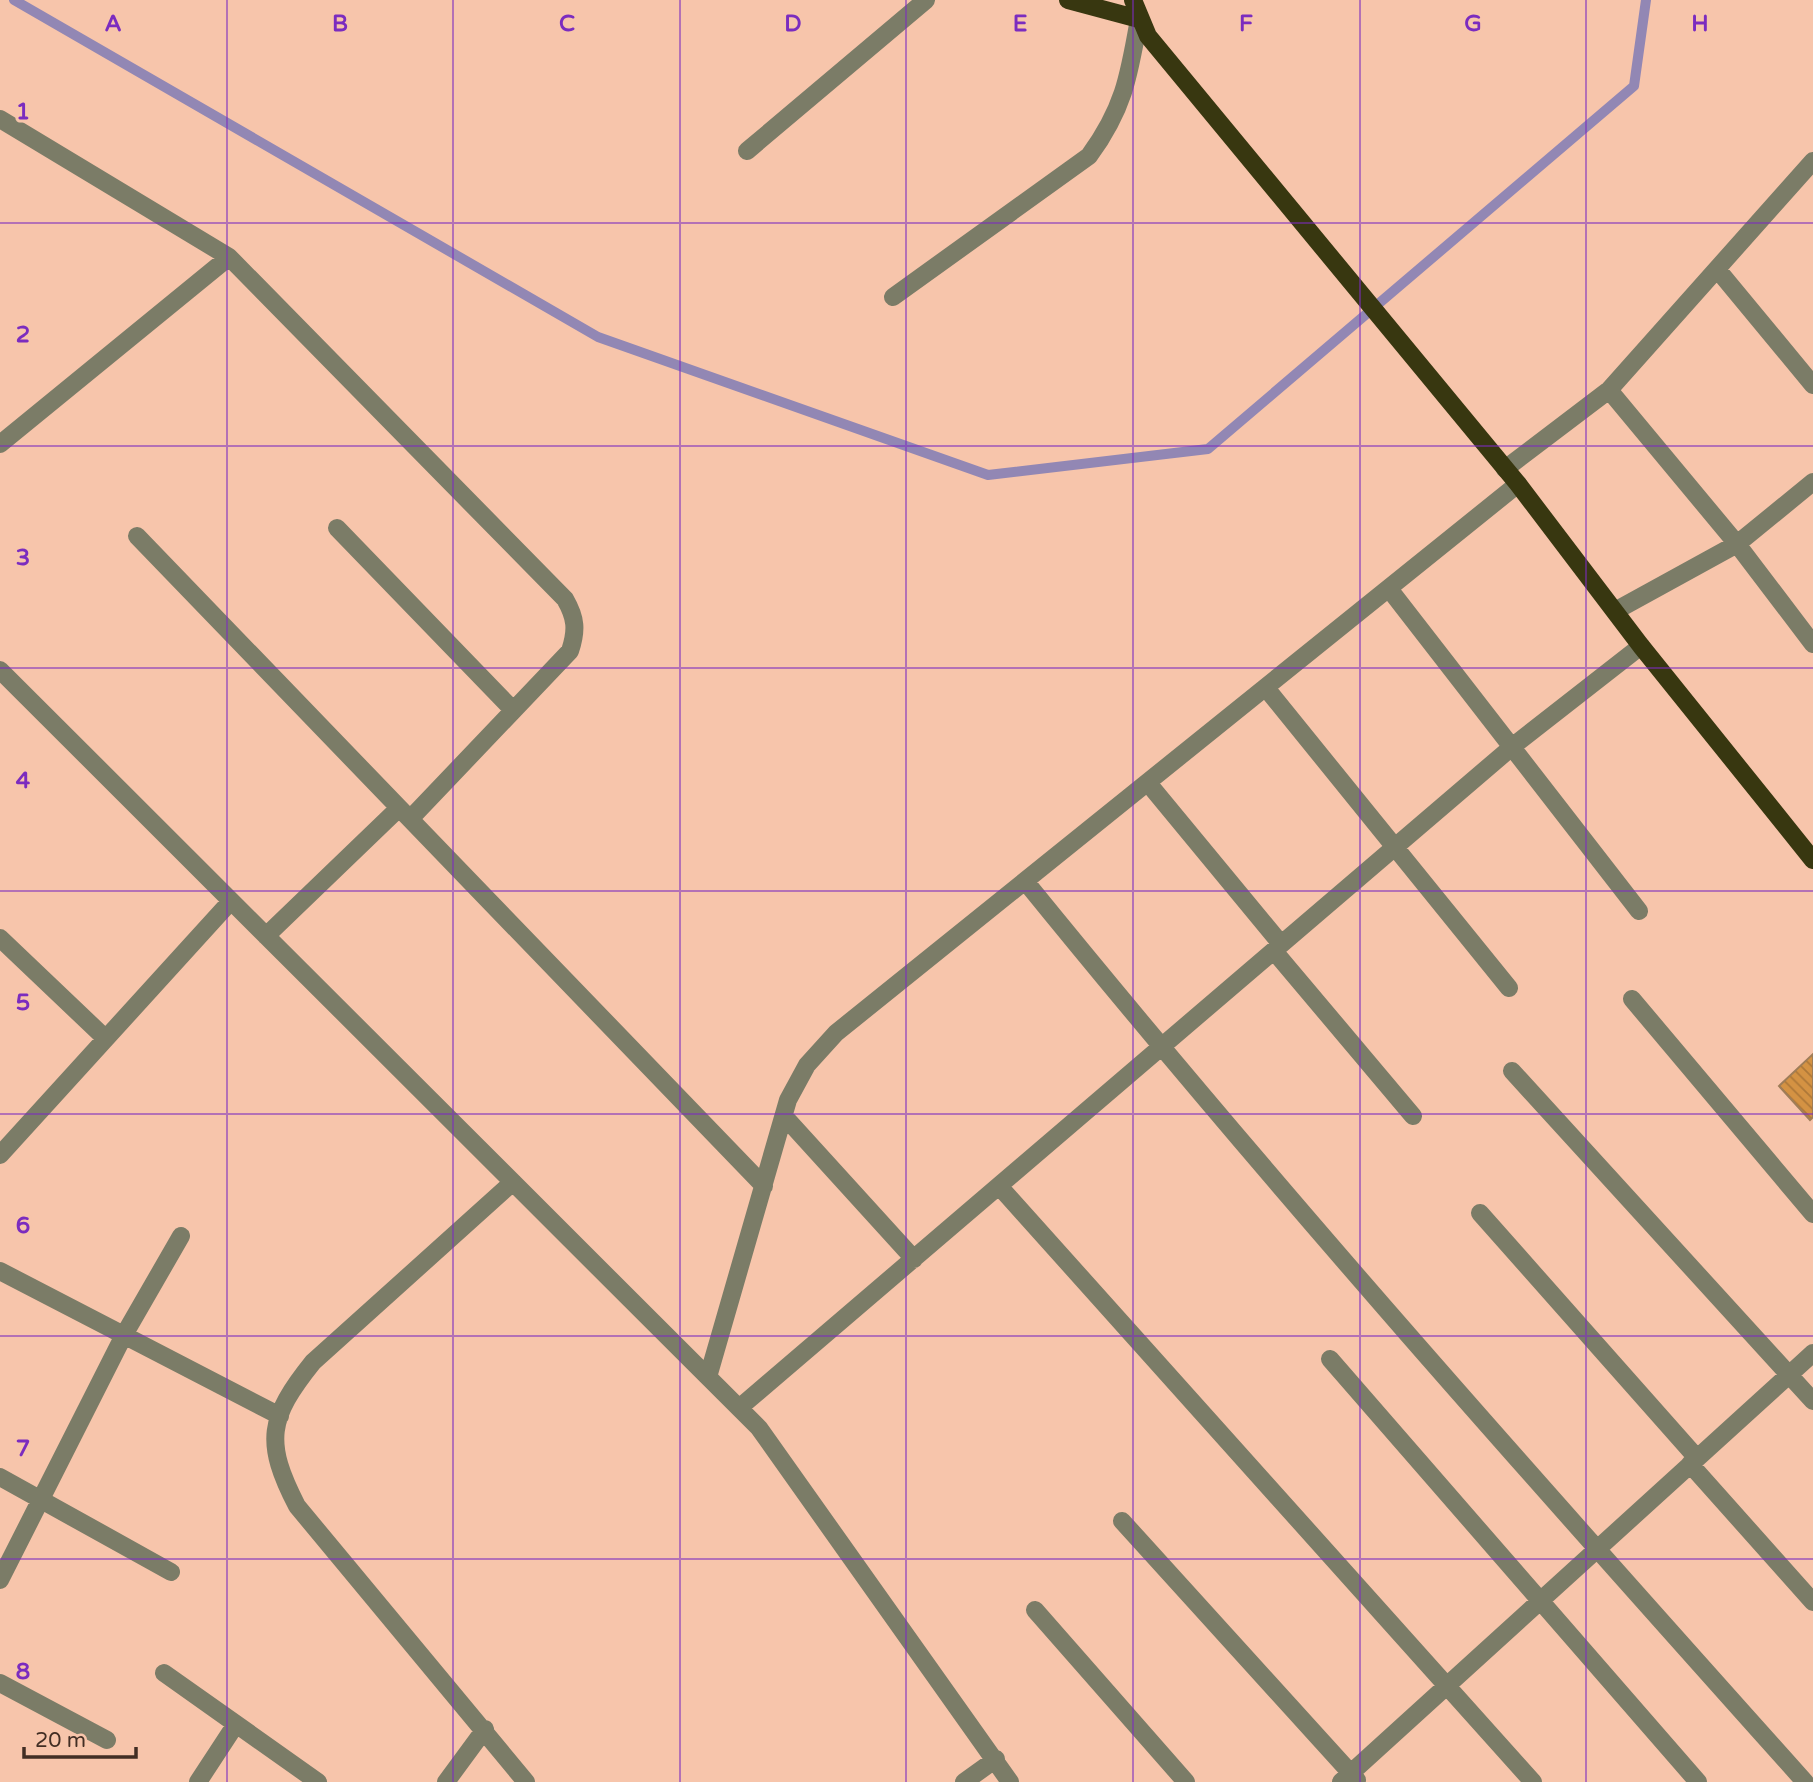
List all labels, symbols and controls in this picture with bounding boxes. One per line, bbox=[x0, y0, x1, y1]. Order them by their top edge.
text: A bbox=[104, 10, 122, 38]
text: B bbox=[332, 10, 348, 38]
text: C bbox=[559, 10, 575, 38]
text: D bbox=[784, 10, 802, 38]
text: E bbox=[1013, 10, 1027, 38]
text: F bbox=[1239, 10, 1253, 38]
text: G bbox=[1464, 10, 1482, 38]
text: H bbox=[1691, 10, 1709, 38]
text: 1 bbox=[16, 98, 30, 126]
text: 2 bbox=[16, 321, 30, 349]
text: 3 bbox=[16, 544, 30, 572]
text: 4 bbox=[16, 767, 31, 795]
text: 5 bbox=[16, 989, 30, 1017]
text: 6 bbox=[16, 1212, 30, 1240]
text: 7 bbox=[16, 1435, 30, 1463]
text: 8 bbox=[16, 1658, 30, 1686]
scale bar bbox=[24, 1716, 136, 1760]
text: 20 m bbox=[35, 1728, 86, 1753]

